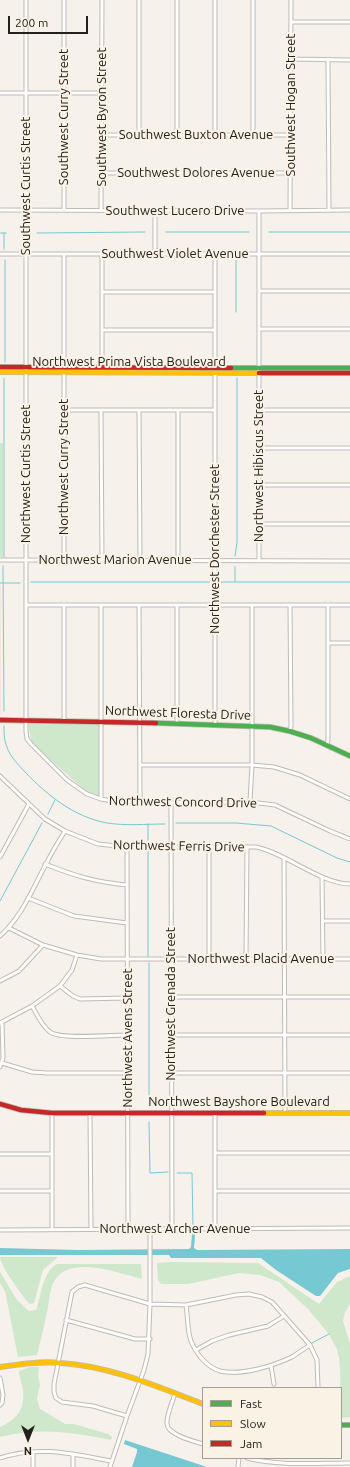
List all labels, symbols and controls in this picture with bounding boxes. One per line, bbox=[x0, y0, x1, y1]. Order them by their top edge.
scale bar bbox=[10, 8, 90, 34]
text: 200 m bbox=[15, 16, 48, 29]
street label: Southwest Hogan Street bbox=[283, 34, 299, 176]
street label: Southwest Byron Street bbox=[94, 47, 110, 187]
street label: Southwest Curry Street bbox=[56, 49, 72, 185]
street label: Southwest Curtis Street bbox=[18, 117, 34, 255]
street label: Southwest Buxton Avenue bbox=[119, 127, 273, 143]
street label: Southwest Dolores Avenue bbox=[117, 165, 275, 181]
street label: Southwest Lucero Drive bbox=[106, 203, 244, 219]
street label: Southwest Violet Avenue bbox=[101, 246, 249, 262]
street label: Northwest Prima Vista Boulevard bbox=[32, 354, 226, 370]
street label: Northwest Hibiscus Street bbox=[251, 390, 267, 542]
street label: Northwest Curry Street bbox=[56, 399, 72, 535]
street label: Northwest Curtis Street bbox=[18, 405, 34, 543]
street label: Northwest Dorchester Street bbox=[207, 464, 223, 634]
street label: Northwest Marion Avenue bbox=[38, 552, 192, 568]
street label: Northwest Floresta Drive bbox=[105, 703, 251, 723]
street label: Northwest Concord Drive bbox=[109, 793, 257, 811]
street label: Northwest Ferris Drive bbox=[113, 837, 245, 855]
street label: Northwest Grenada Street bbox=[163, 927, 179, 1081]
street label: Northwest Placid Avenue bbox=[188, 951, 334, 967]
street label: Northwest Avens Street bbox=[120, 968, 136, 1108]
street label: Northwest Bayshore Boulevard bbox=[148, 1094, 330, 1110]
street label: Northwest Archer Avenue bbox=[99, 1221, 251, 1237]
legend bbox=[202, 1387, 342, 1459]
text: Fast bbox=[240, 1397, 262, 1410]
text: Slow bbox=[240, 1417, 266, 1430]
north arrow bbox=[8, 1419, 48, 1459]
text: Jam bbox=[240, 1437, 262, 1450]
text: N bbox=[24, 1445, 32, 1457]

